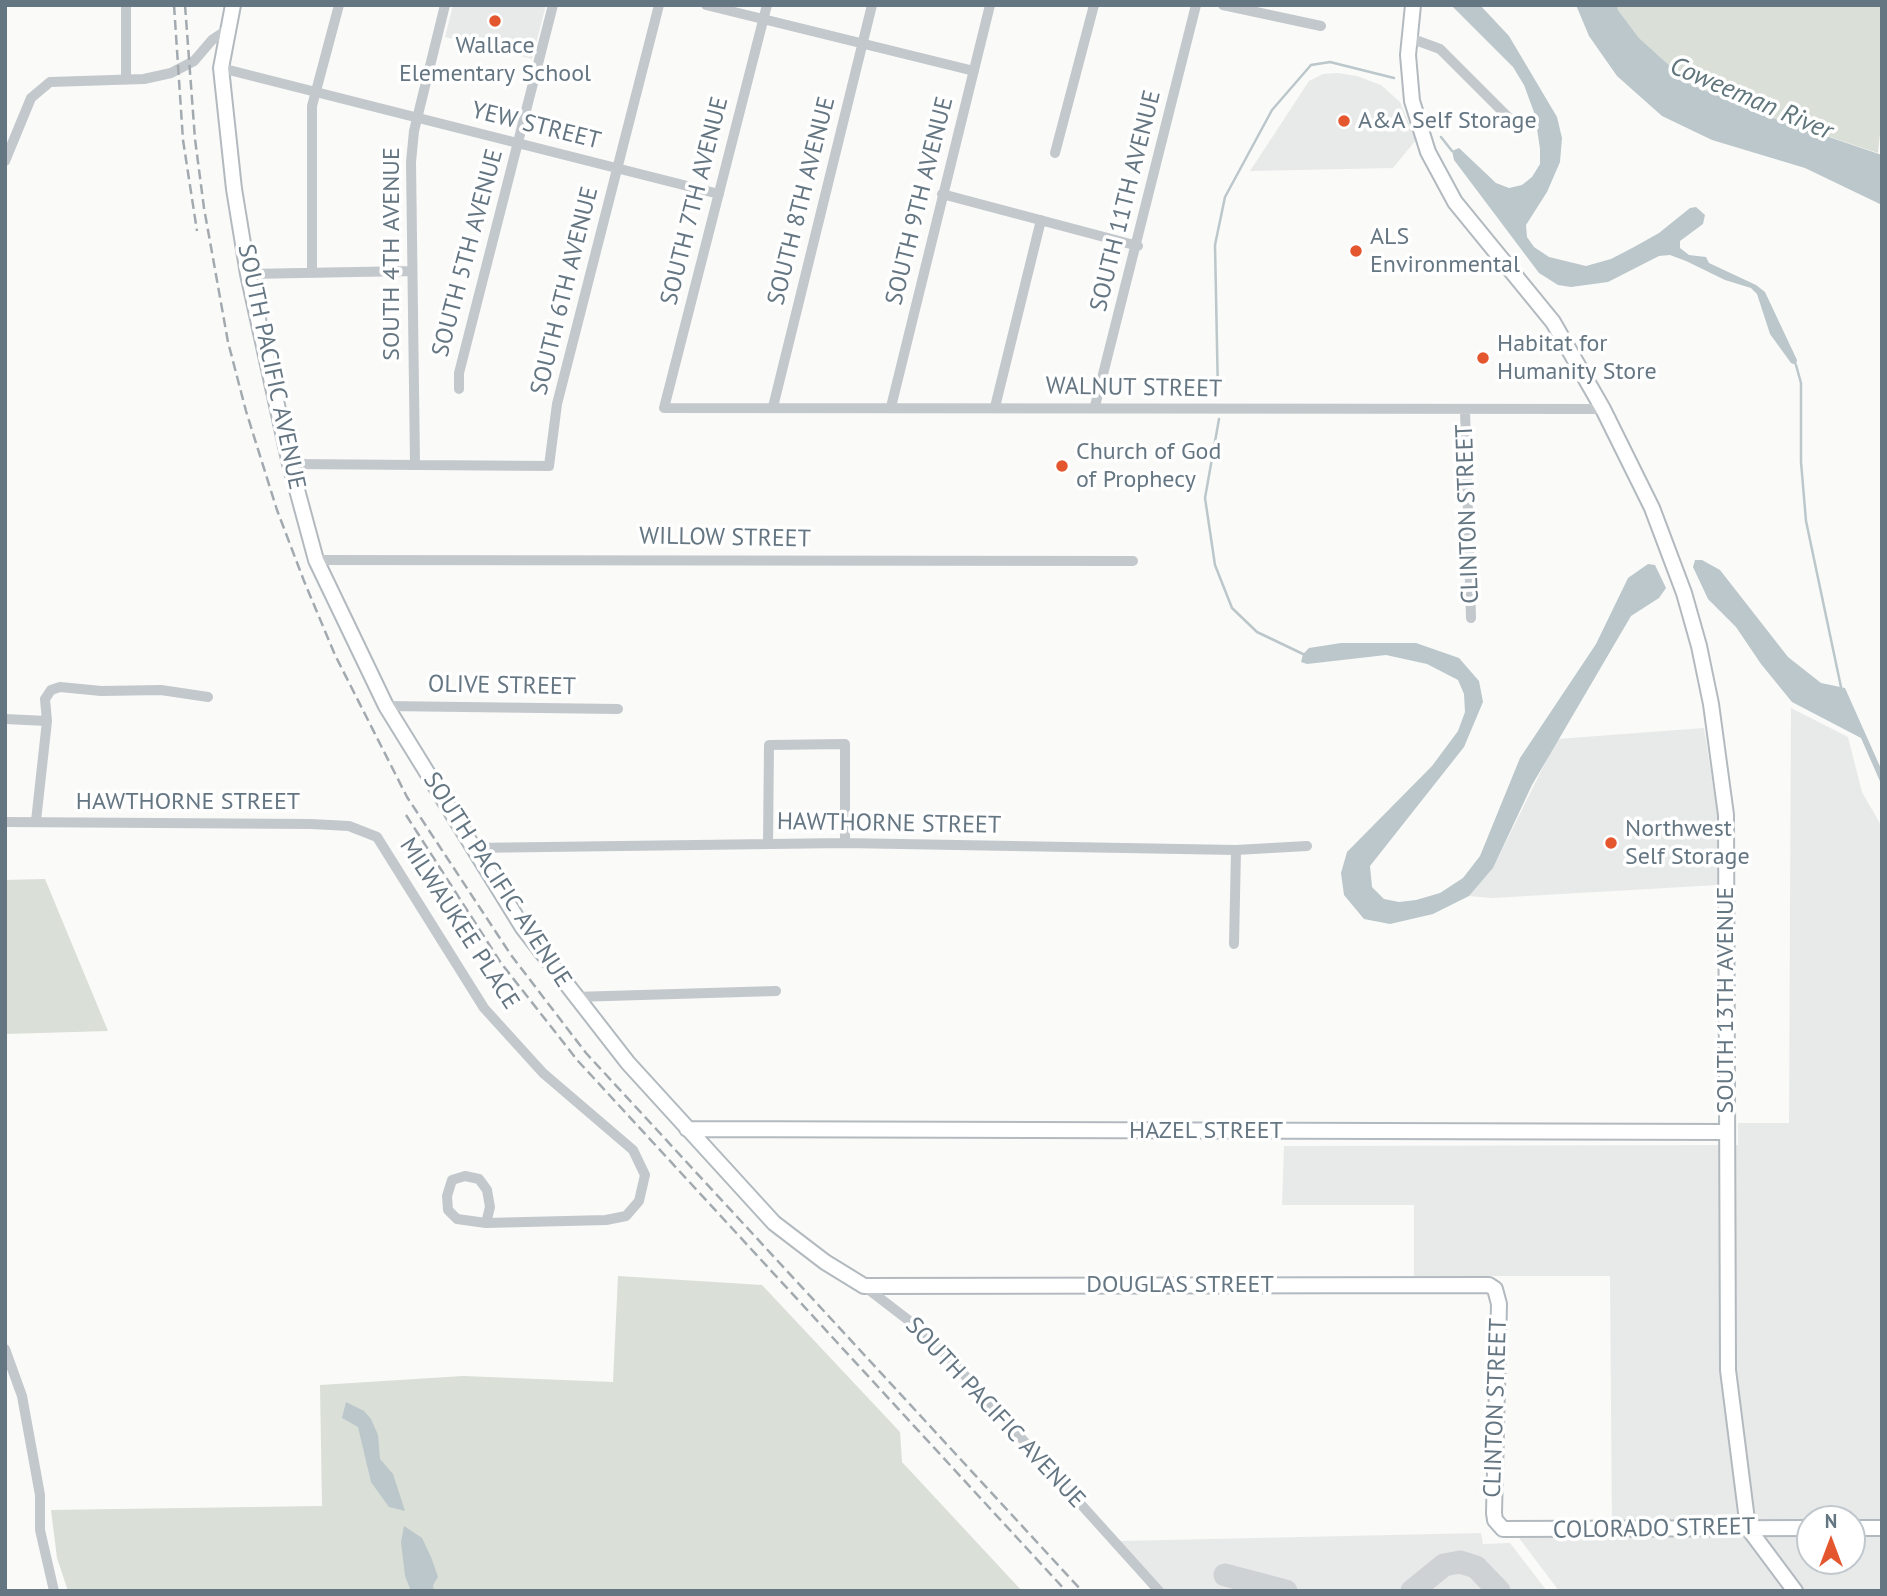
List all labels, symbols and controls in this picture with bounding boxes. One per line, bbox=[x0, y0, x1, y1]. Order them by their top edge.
marker: Wallace Elementary School bbox=[487, 13, 503, 29]
place label: Wallace Elementary School bbox=[399, 32, 591, 88]
water label: Coweeman River bbox=[1665, 51, 1837, 147]
street label: SOUTH 11TH AVENUE bbox=[1085, 87, 1167, 315]
street label: SOUTH 7TH AVENUE bbox=[655, 94, 735, 308]
street label: SOUTH 8TH AVENUE bbox=[762, 94, 842, 308]
street label: SOUTH 9TH AVENUE bbox=[880, 94, 960, 308]
street label: YEW STREET bbox=[469, 96, 603, 156]
place label: A&A Self Storage bbox=[1358, 107, 1537, 135]
marker: A&A Self Storage bbox=[1336, 113, 1352, 129]
street label: SOUTH 5TH AVENUE bbox=[426, 146, 510, 360]
street label: SOUTH 4TH AVENUE bbox=[378, 147, 406, 361]
street label: SOUTH 6TH AVENUE bbox=[525, 184, 605, 398]
place label: ALS Environmental bbox=[1370, 223, 1520, 279]
street label: SOUTH PACIFIC AVENUE bbox=[231, 242, 311, 492]
marker: ALS Environmental bbox=[1348, 243, 1364, 259]
place label: Habitat for Humanity Store bbox=[1497, 330, 1657, 386]
marker: Habitat for Humanity Store bbox=[1475, 350, 1491, 366]
street label: WALNUT STREET bbox=[1045, 372, 1223, 404]
street label: CLINTON STREET bbox=[1450, 424, 1486, 604]
place label: Church of God of Prophecy bbox=[1076, 438, 1221, 494]
marker: Church of God of Prophecy bbox=[1054, 458, 1070, 474]
street label: WILLOW STREET bbox=[639, 522, 811, 554]
street label: OLIVE STREET bbox=[428, 670, 576, 702]
street label: SOUTH PACIFIC AVENUE bbox=[417, 767, 577, 993]
street label: HAWTHORNE STREET bbox=[76, 788, 300, 816]
street label: HAWTHORNE STREET bbox=[777, 808, 1001, 840]
place label: Northwest Self Storage bbox=[1625, 815, 1750, 871]
street label: MILWAUKEE PLACE bbox=[393, 833, 525, 1015]
marker: Northwest Self Storage bbox=[1603, 835, 1619, 851]
street label: SOUTH 13TH AVENUE bbox=[1712, 887, 1740, 1113]
street label: HAZEL STREET bbox=[1129, 1117, 1283, 1145]
street label: DOUGLAS STREET bbox=[1086, 1271, 1274, 1299]
street label: SOUTH PACIFIC AVENUE bbox=[899, 1312, 1091, 1514]
street label: CLINTON STREET bbox=[1478, 1318, 1514, 1498]
north arrow bbox=[1796, 1505, 1866, 1575]
text: N bbox=[1825, 1509, 1837, 1533]
street label: COLORADO STREET bbox=[1553, 1513, 1755, 1545]

